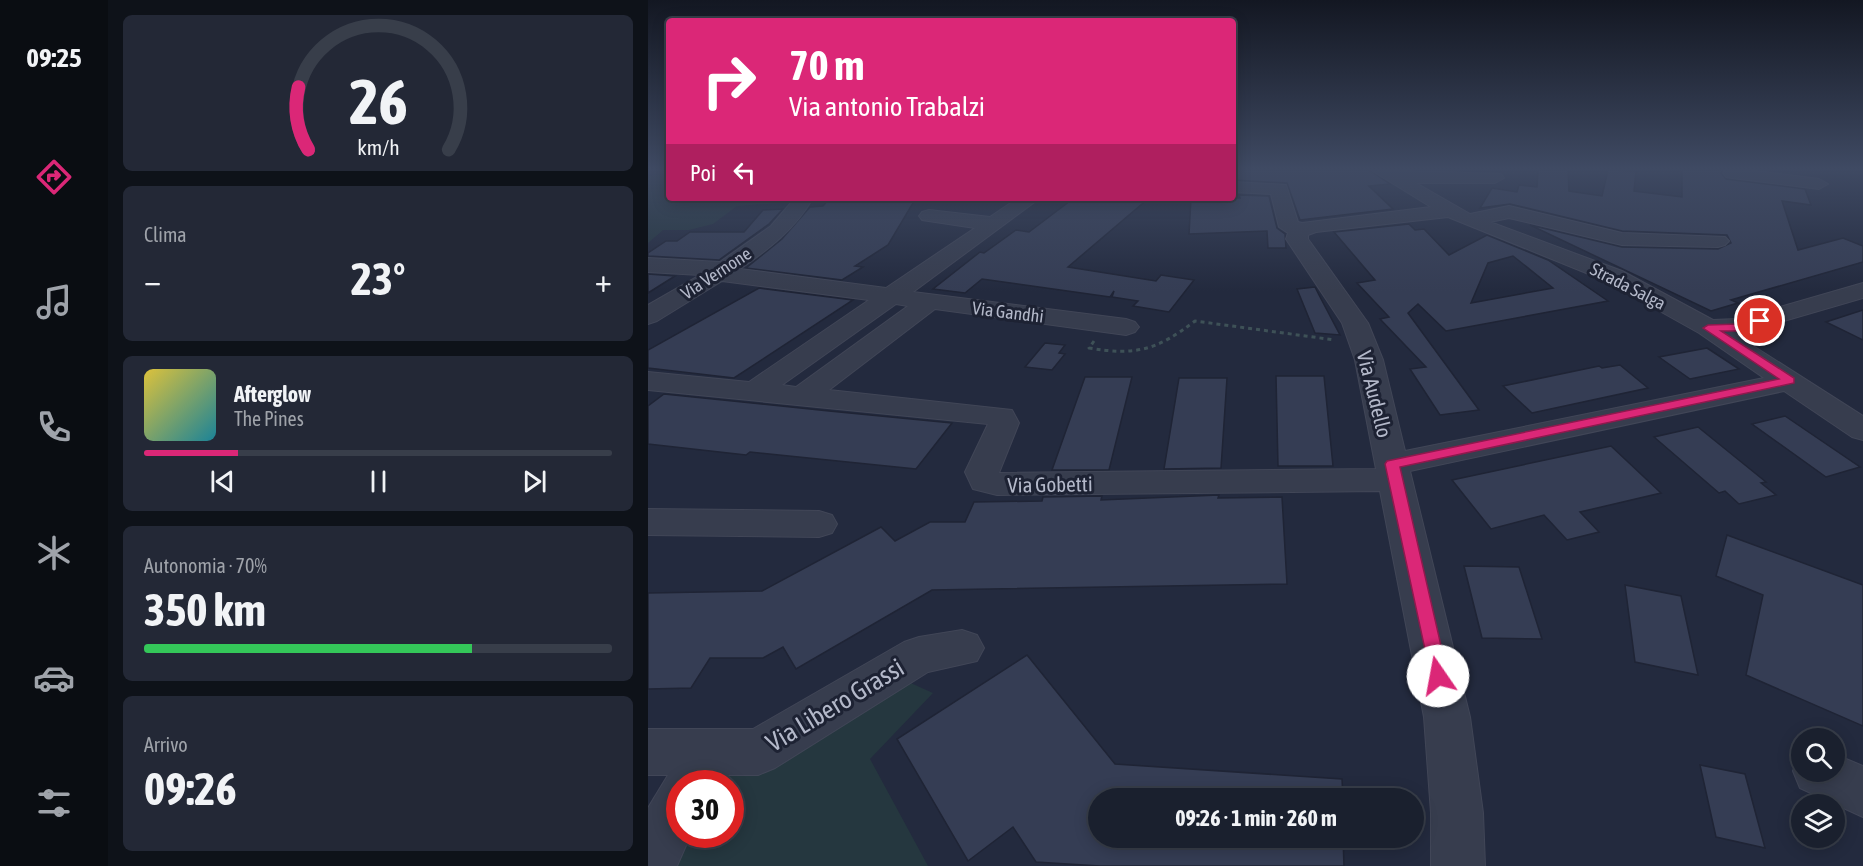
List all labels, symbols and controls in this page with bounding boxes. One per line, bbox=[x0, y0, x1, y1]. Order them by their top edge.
text: 70 m bbox=[789, 41, 864, 89]
text: 09:25 bbox=[26, 42, 82, 73]
icon: right bbox=[690, 42, 768, 120]
text: 26 bbox=[349, 66, 407, 137]
text: Via antonio Trabalzi bbox=[789, 91, 985, 122]
text: km/h bbox=[357, 135, 399, 160]
icon: directions bbox=[33, 156, 75, 198]
icon: left bbox=[728, 156, 761, 189]
text: Poi bbox=[690, 160, 716, 186]
text: Clima bbox=[144, 223, 187, 246]
street label: Via Vernone bbox=[677, 243, 755, 303]
text: 23° bbox=[351, 253, 405, 305]
street label: Strada Salga bbox=[1587, 258, 1669, 314]
text: − bbox=[144, 261, 161, 299]
text: + bbox=[595, 261, 612, 299]
icon: music bbox=[33, 281, 75, 323]
pin bbox=[1734, 295, 1785, 346]
street label: Via Gandhi bbox=[971, 297, 1045, 327]
icon: arrive bbox=[1743, 304, 1776, 337]
street label: Via Audello bbox=[1353, 348, 1397, 440]
text: Afterglow bbox=[234, 381, 311, 407]
icon: phone bbox=[33, 406, 75, 448]
text: The Pines bbox=[234, 407, 304, 430]
icon: previous bbox=[206, 465, 239, 498]
icon: pause bbox=[362, 465, 395, 498]
icon: next bbox=[518, 465, 551, 498]
street label: Via Gobetti bbox=[1007, 471, 1093, 497]
icon: climate bbox=[33, 532, 75, 574]
text: Autonomia · 70% bbox=[144, 554, 267, 577]
text: 350 km bbox=[144, 584, 266, 636]
position arrow bbox=[1406, 644, 1470, 708]
street label: Via Libero Grassi bbox=[761, 652, 909, 758]
icon: car bbox=[33, 657, 75, 699]
map controls bbox=[1791, 728, 1845, 848]
button: search bbox=[1791, 728, 1845, 782]
text: Arrivo bbox=[144, 733, 188, 756]
text: 09:26 bbox=[144, 763, 237, 815]
speed limit sign: 30 bbox=[666, 770, 744, 848]
icon: filters bbox=[33, 782, 75, 824]
button: layers bbox=[1791, 794, 1845, 848]
text: 09:26 · 1 min · 260 m bbox=[1175, 805, 1337, 831]

